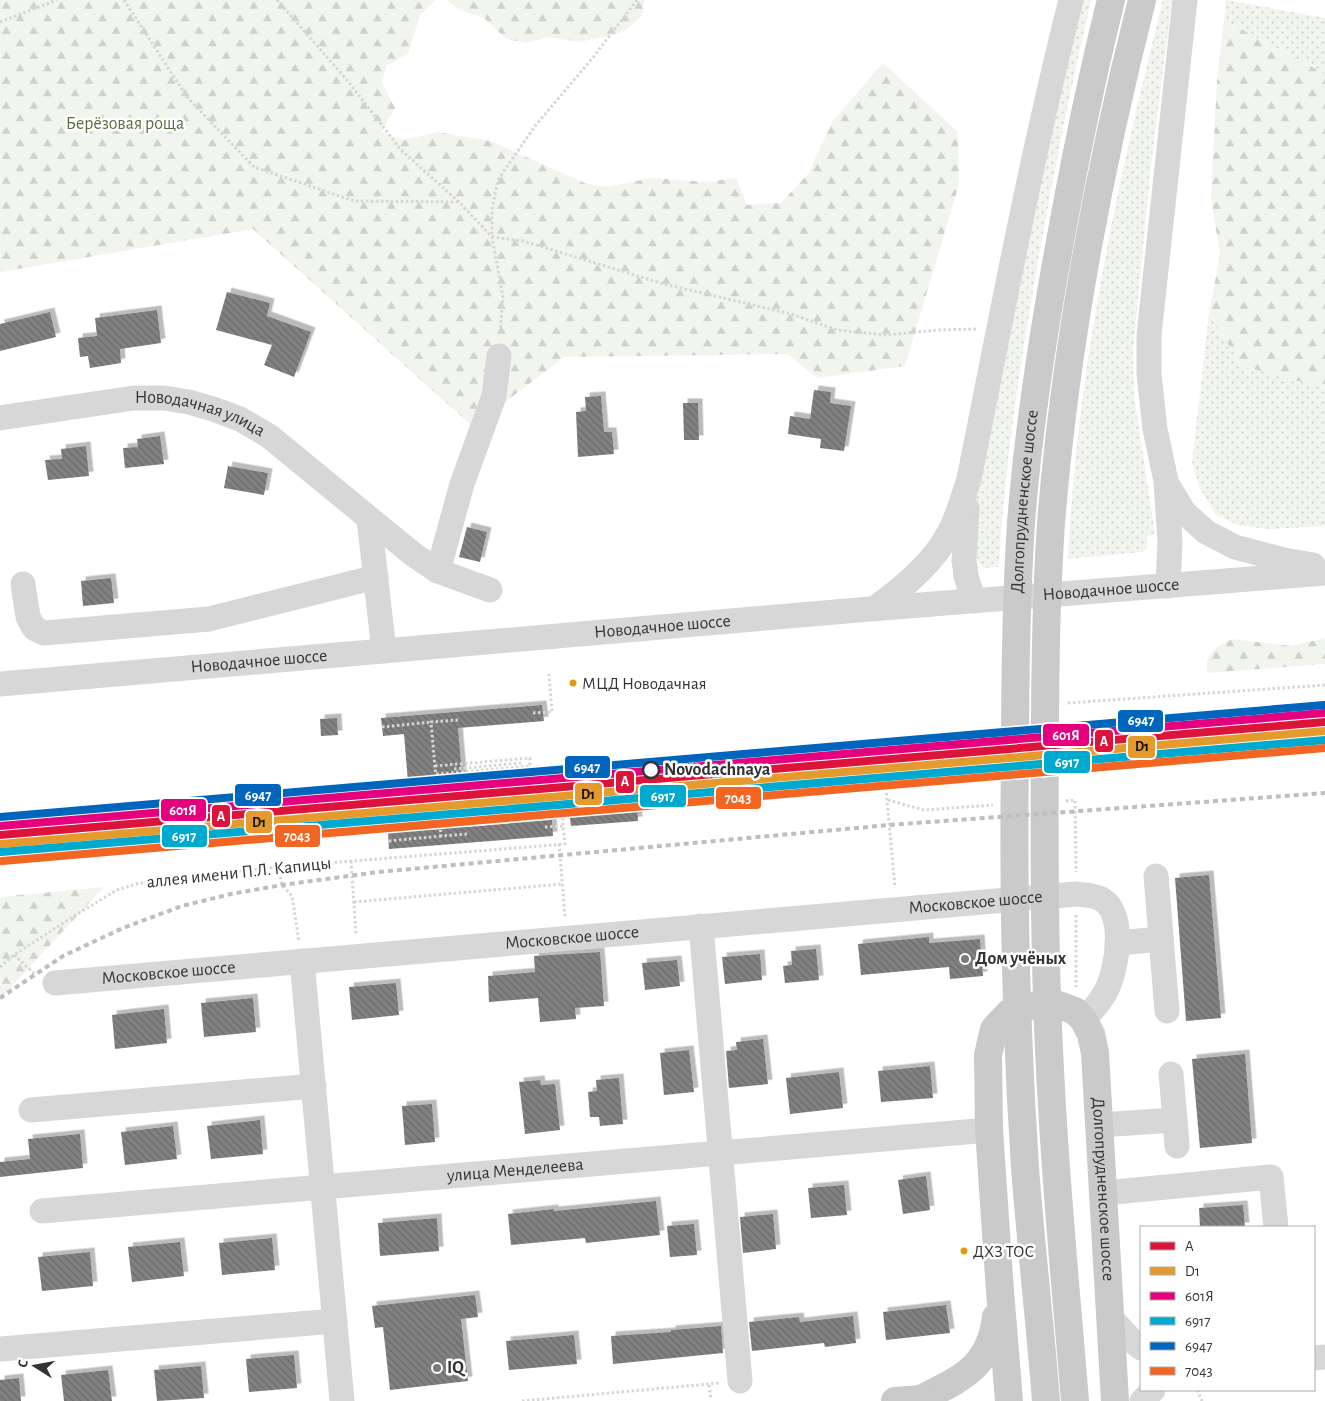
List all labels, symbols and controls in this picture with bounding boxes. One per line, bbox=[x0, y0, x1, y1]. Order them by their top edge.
park label: Берёзовая роща bbox=[66, 115, 184, 133]
street label: Новодачная улица bbox=[135, 389, 268, 440]
street label: Долгопрудненское шоссе bbox=[1008, 409, 1042, 594]
street label: Новодачное шоссе bbox=[1042, 576, 1180, 604]
street label: Новодачное шоссе bbox=[593, 612, 732, 642]
street label: Новодачное шоссе bbox=[190, 647, 328, 677]
place label: МЦД Новодачная bbox=[582, 675, 706, 692]
marker: МЦД Новодачная bbox=[568, 678, 578, 688]
line badge: 6947 bbox=[1117, 709, 1164, 733]
text: 6947 bbox=[1128, 714, 1154, 728]
line badge: 601Я bbox=[1042, 723, 1090, 747]
text: 601Я bbox=[1052, 729, 1080, 743]
line badge: A bbox=[1094, 729, 1114, 753]
text: A bbox=[1100, 735, 1109, 749]
line badge: D1 bbox=[1127, 735, 1156, 759]
text: D1 bbox=[1135, 740, 1149, 754]
line badge: 6917 bbox=[1043, 750, 1091, 774]
line badge: 6947 bbox=[564, 755, 611, 779]
text: 6917 bbox=[1055, 756, 1079, 770]
text: 6947 bbox=[574, 761, 600, 775]
marker: Novodachnaya bbox=[642, 761, 660, 779]
place label: Novodachnaya bbox=[664, 761, 771, 779]
line badge: A bbox=[615, 770, 635, 794]
text: A bbox=[621, 775, 630, 789]
line badge: D1 bbox=[574, 782, 603, 806]
line badge: 6947 bbox=[234, 783, 282, 807]
line badge: 6917 bbox=[639, 784, 687, 808]
line badge: 7043 bbox=[715, 786, 762, 810]
text: D1 bbox=[581, 788, 595, 802]
text: 6947 bbox=[245, 789, 271, 803]
text: 6917 bbox=[651, 790, 675, 804]
text: 7043 bbox=[725, 792, 751, 806]
line badge: 601Я bbox=[160, 798, 207, 822]
text: 601Я bbox=[169, 804, 197, 818]
line badge: A bbox=[211, 804, 231, 828]
text: A bbox=[217, 810, 226, 824]
line badge: D1 bbox=[245, 810, 273, 834]
text: D1 bbox=[252, 816, 266, 830]
line badge: 6917 bbox=[161, 824, 208, 848]
line badge: 7043 bbox=[274, 824, 321, 848]
text: 6917 bbox=[172, 830, 196, 844]
text: 7043 bbox=[284, 830, 310, 844]
street label: аллея имени П.Л. Капицы bbox=[146, 854, 332, 892]
street label: Московское шоссе bbox=[908, 888, 1043, 918]
street label: Московское шоссе bbox=[504, 923, 640, 953]
place label: Дом учёных bbox=[975, 950, 1067, 968]
marker: Дом учёных bbox=[959, 953, 971, 965]
street label: Московское шоссе bbox=[101, 958, 236, 988]
street label: Долгопрудненское шоссе bbox=[1089, 1097, 1117, 1282]
street label: улица Менделеева bbox=[445, 1156, 584, 1185]
legend bbox=[1140, 1226, 1315, 1391]
text: A bbox=[1185, 1239, 1194, 1254]
place label: ДХЗ ТОС bbox=[973, 1243, 1034, 1260]
marker: ДХЗ ТОС bbox=[959, 1246, 969, 1256]
text: D1 bbox=[1185, 1264, 1200, 1279]
text: 601Я bbox=[1185, 1289, 1214, 1304]
text: 6917 bbox=[1185, 1314, 1211, 1329]
text: 6947 bbox=[1185, 1339, 1213, 1354]
north arrow bbox=[10, 1341, 60, 1391]
text: С bbox=[16, 1358, 31, 1369]
place label: IQ bbox=[447, 1359, 466, 1377]
marker: IQ bbox=[431, 1362, 443, 1374]
text: 7043 bbox=[1185, 1364, 1213, 1379]

